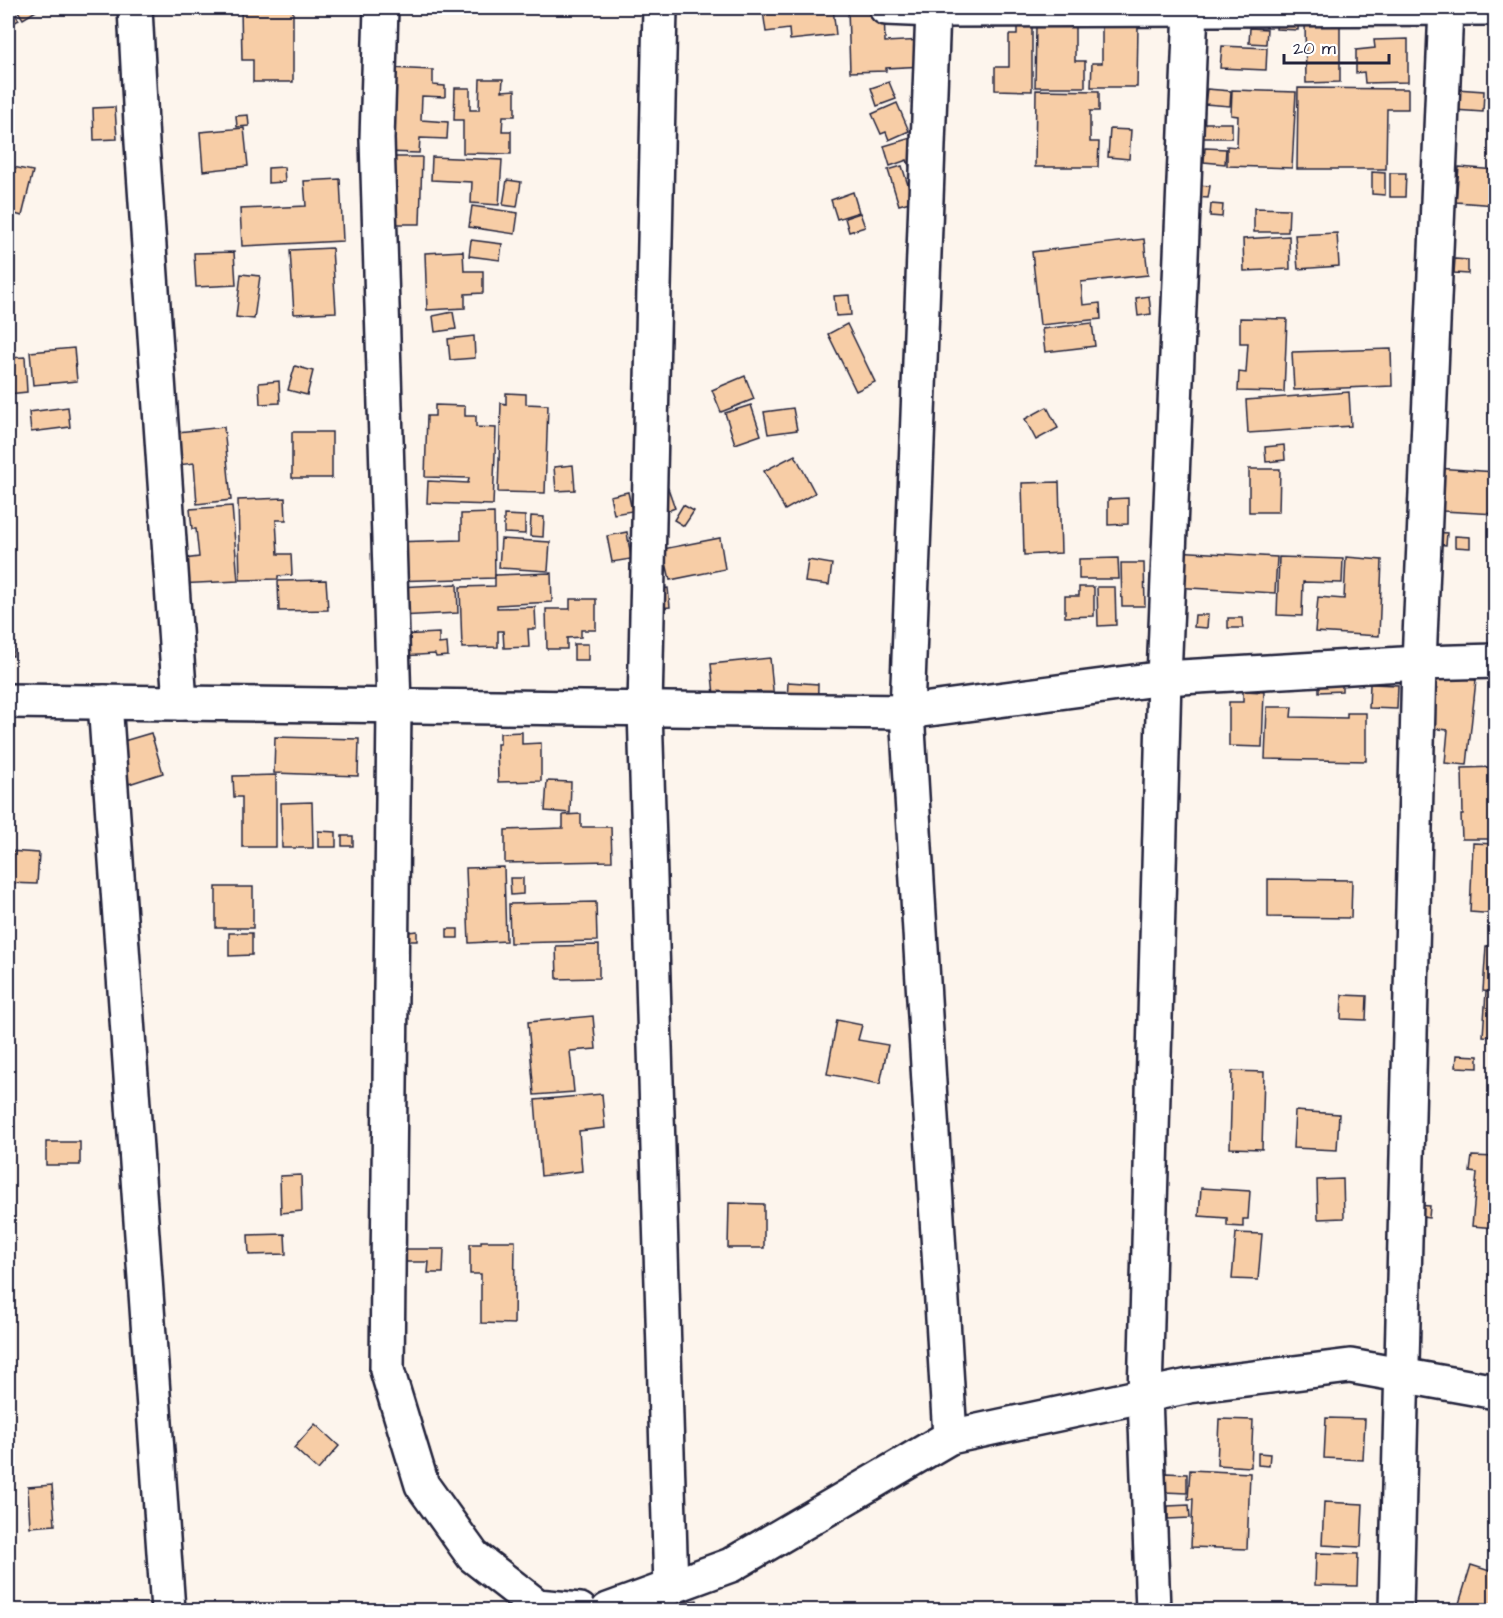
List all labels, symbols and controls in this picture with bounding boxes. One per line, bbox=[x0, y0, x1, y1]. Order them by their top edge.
scale bar bbox=[1284, 27, 1389, 65]
text: 20 m bbox=[1293, 36, 1336, 61]

